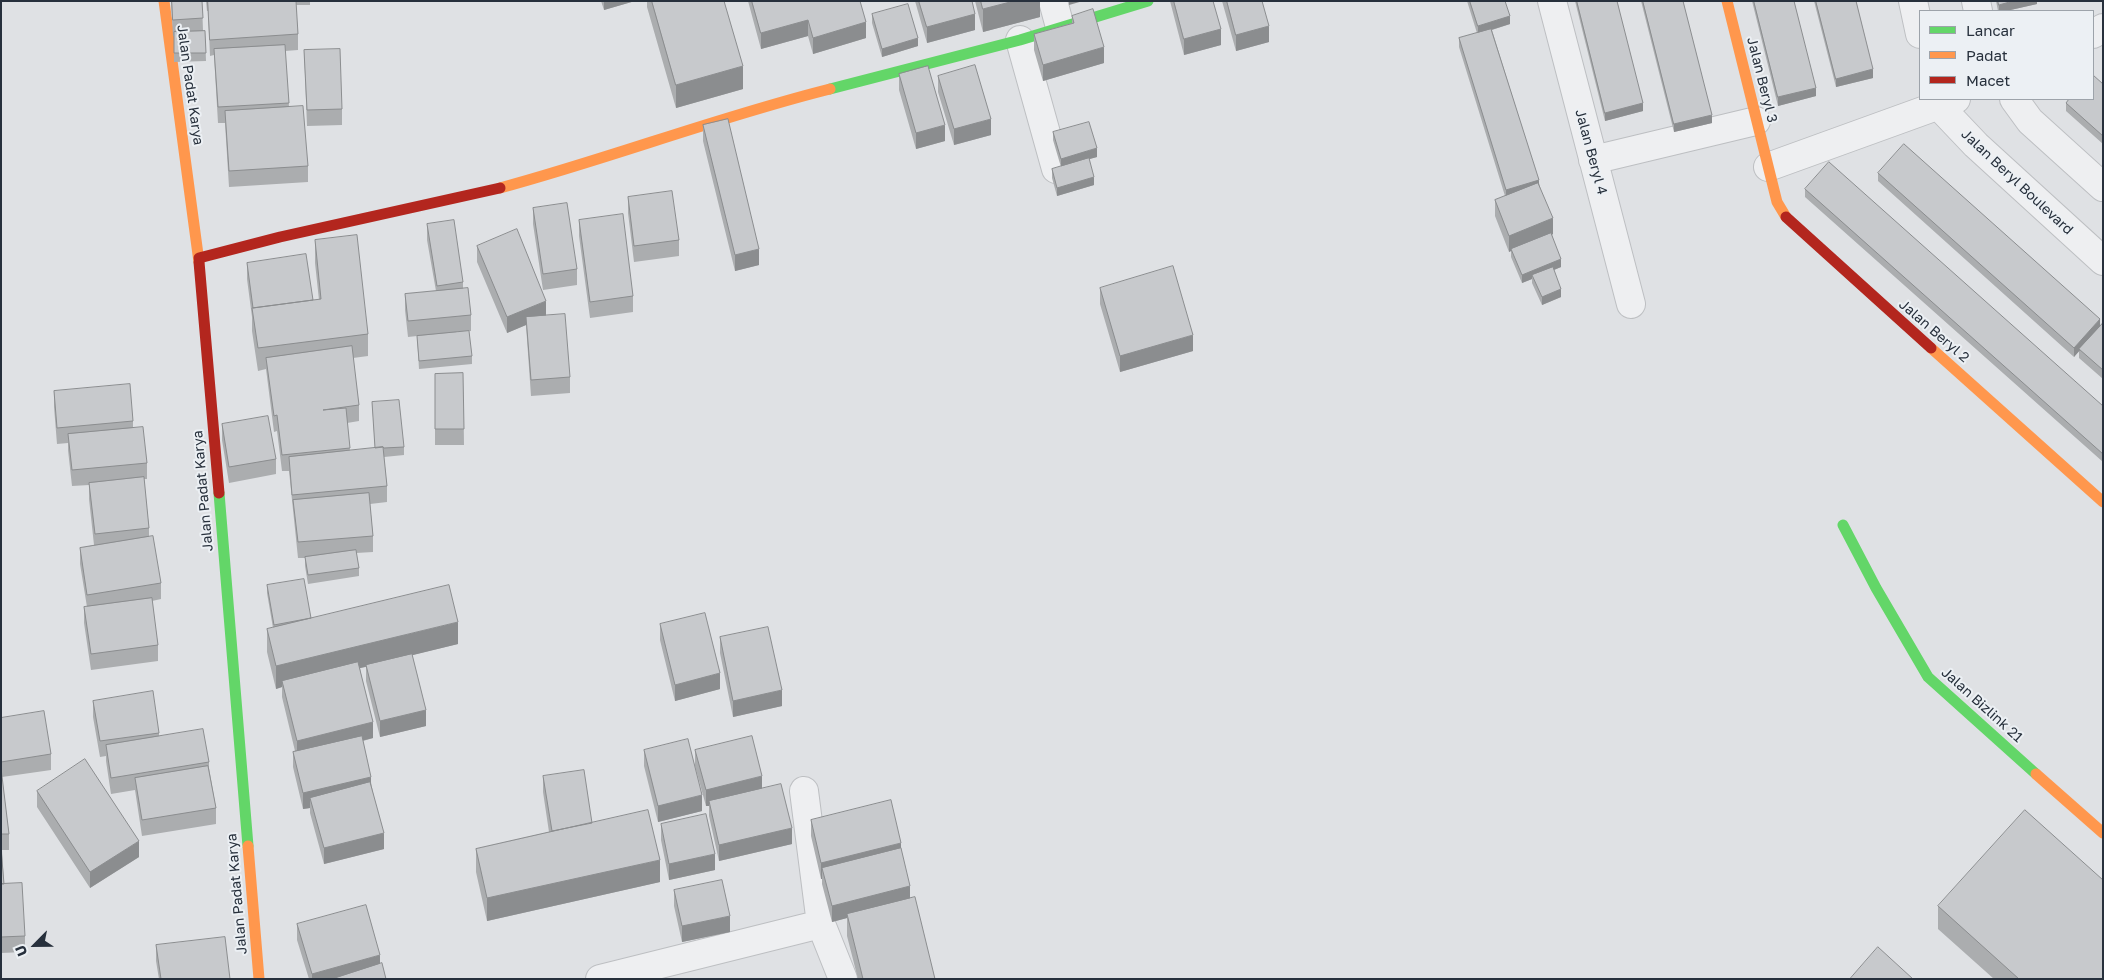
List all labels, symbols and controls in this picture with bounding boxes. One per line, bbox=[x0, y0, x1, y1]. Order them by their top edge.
legend bbox=[1919, 10, 2094, 100]
text: Lancar bbox=[1966, 21, 2015, 39]
street label: Jalan Padat Karya bbox=[173, 24, 207, 146]
street label: Jalan Beryl 3 bbox=[1743, 35, 1781, 125]
text: Padat bbox=[1966, 46, 2008, 64]
text: Macet bbox=[1966, 71, 2010, 89]
street label: Jalan Beryl 4 bbox=[1572, 107, 1610, 197]
street label: Jalan Beryl Boulevard bbox=[1957, 126, 2077, 238]
street label: Jalan Beryl 2 bbox=[1895, 296, 1973, 366]
street label: Jalan Padat Karya bbox=[189, 430, 217, 552]
street label: Jalan Bizlink 21 bbox=[1938, 664, 2026, 746]
street label: Jalan Padat Karya bbox=[223, 833, 251, 955]
north arrow bbox=[10, 920, 60, 970]
text: U bbox=[11, 943, 31, 959]

